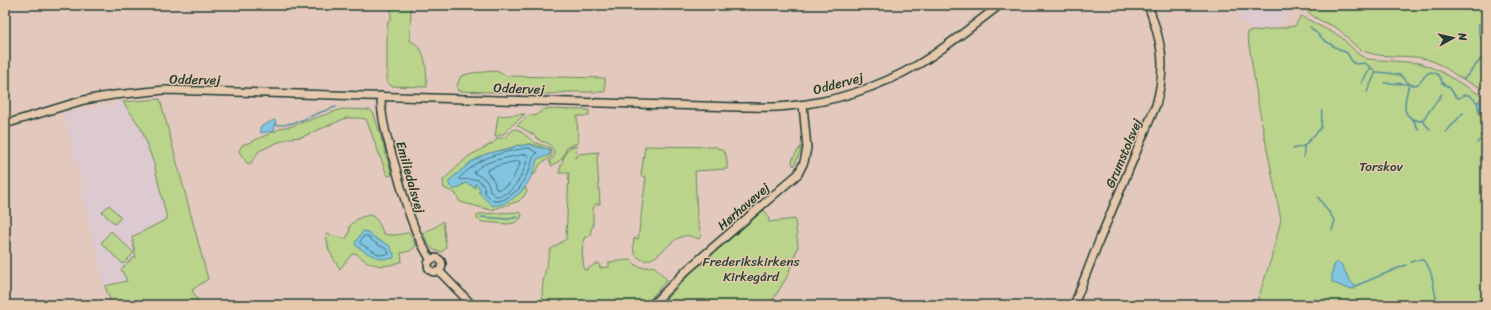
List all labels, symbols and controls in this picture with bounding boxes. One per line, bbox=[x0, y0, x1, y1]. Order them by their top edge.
north arrow bbox=[1433, 18, 1473, 58]
text: N bbox=[1452, 31, 1472, 42]
street label: Oddervej bbox=[810, 66, 867, 101]
street label: Oddervej bbox=[169, 68, 222, 91]
street label: Oddervej bbox=[493, 76, 546, 101]
street label: Grumstolsvej bbox=[1098, 114, 1149, 192]
street label: Emiliedalsvej bbox=[389, 138, 432, 217]
park label: Torskov bbox=[1359, 155, 1404, 178]
street label: Hørhavevej bbox=[712, 176, 776, 236]
park label: Frederikskirkens Kirkegård bbox=[703, 250, 800, 288]

